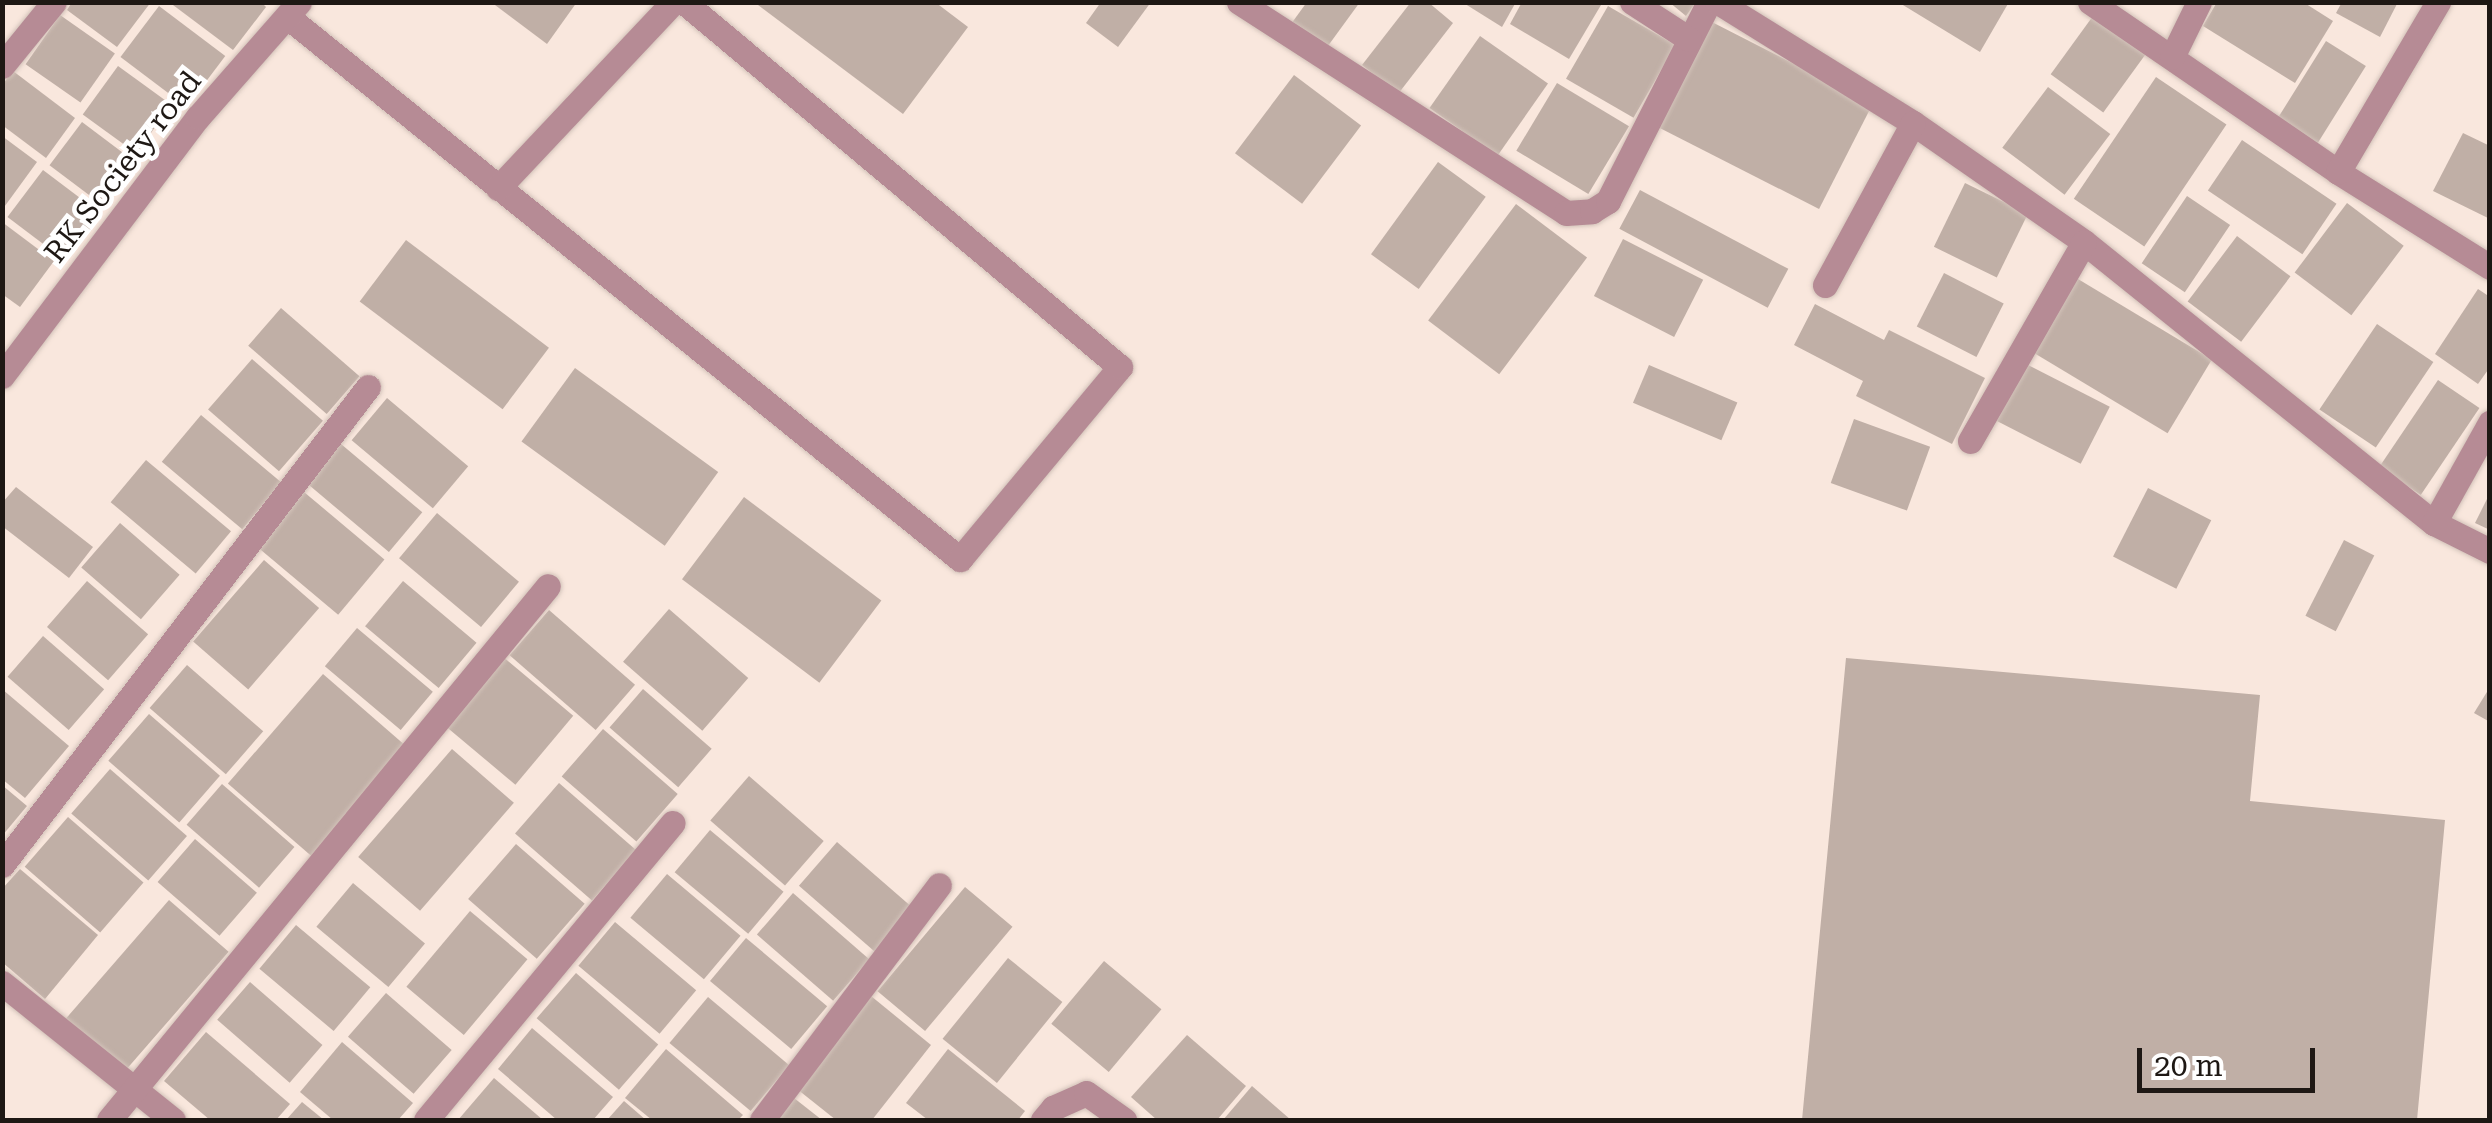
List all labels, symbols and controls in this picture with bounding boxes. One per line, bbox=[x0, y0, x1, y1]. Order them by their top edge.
street label: RK Society road bbox=[37, 64, 209, 270]
scale bar bbox=[2142, 1028, 2320, 1090]
text: 20 m bbox=[2154, 1048, 2223, 1083]

